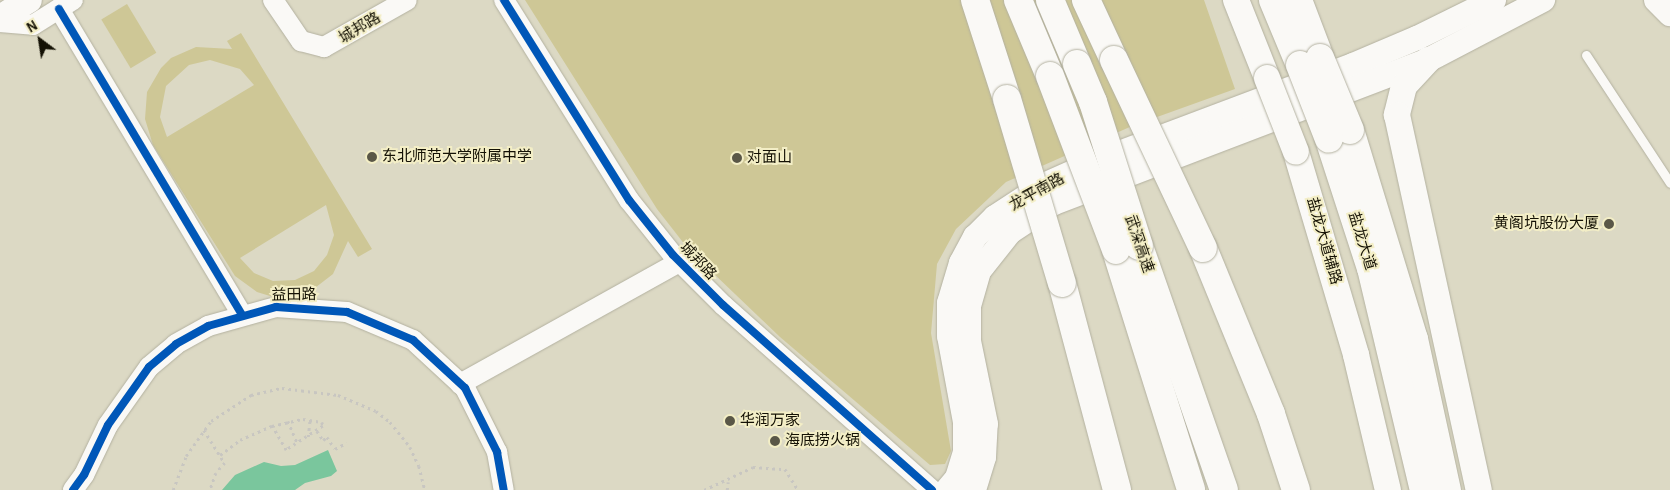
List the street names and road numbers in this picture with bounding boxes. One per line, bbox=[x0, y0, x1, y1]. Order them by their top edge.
street label: 城邦路 bbox=[336, 9, 384, 47]
street label: 龙平南路 bbox=[1006, 170, 1068, 214]
street label: 盐龙大道辅路 bbox=[1303, 195, 1345, 287]
street label: 盐龙大道 bbox=[1345, 210, 1379, 272]
street label: 武深高速 bbox=[1121, 213, 1157, 275]
street label: 城邦路 bbox=[676, 239, 720, 283]
street label: 益田路 bbox=[271, 286, 317, 304]

